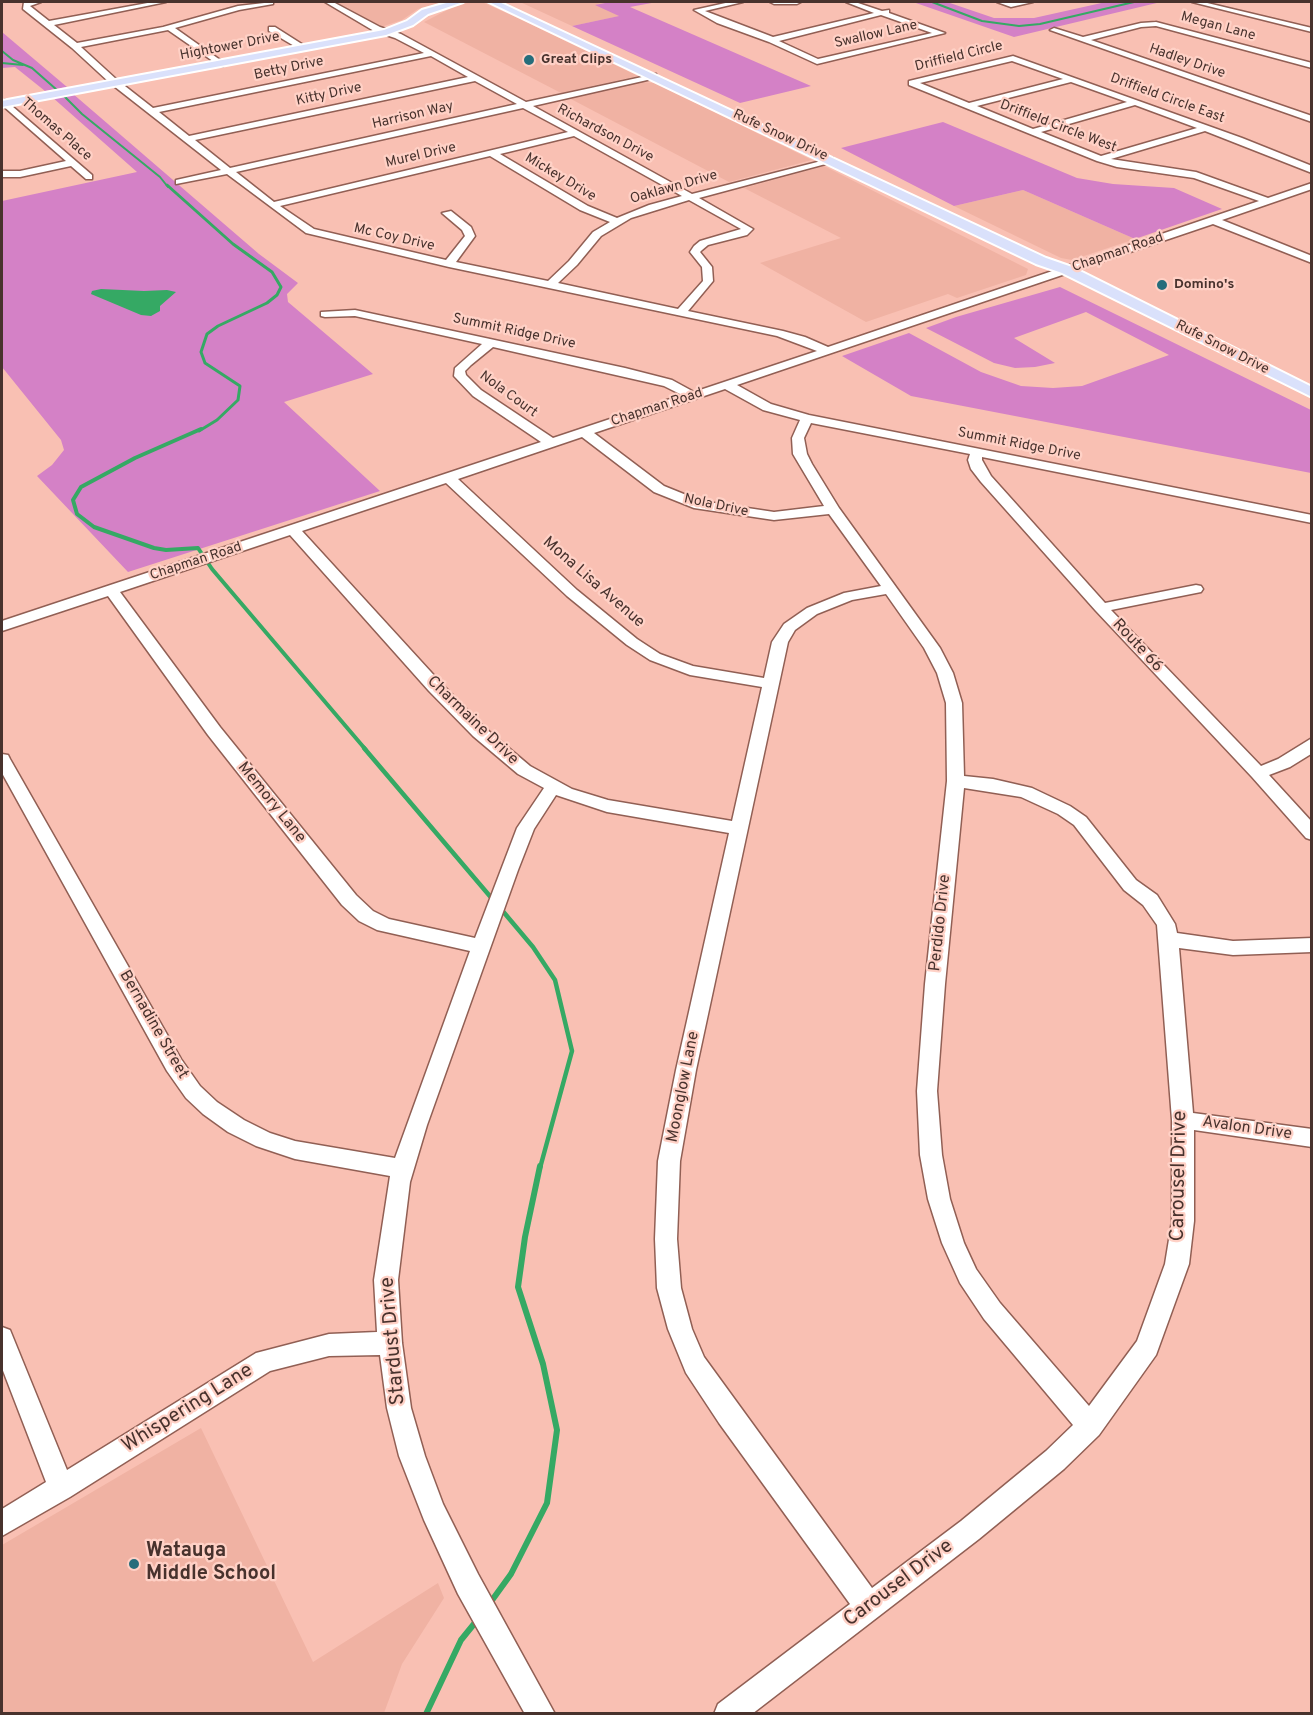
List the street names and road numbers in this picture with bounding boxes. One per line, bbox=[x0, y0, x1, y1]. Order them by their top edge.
street label: Megan Lane bbox=[1179, 9, 1257, 45]
street label: Swallow Lane bbox=[833, 17, 919, 53]
street label: Hightower Drive bbox=[179, 29, 281, 65]
street label: Driffield Circle bbox=[913, 38, 1005, 76]
street label: Hadley Drive bbox=[1147, 41, 1227, 83]
street label: Betty Drive bbox=[253, 53, 325, 85]
street label: Driffield Circle East bbox=[1108, 71, 1226, 127]
street label: Kitty Drive bbox=[295, 80, 363, 110]
street label: Thomas Place bbox=[17, 95, 95, 165]
street label: Driffield Circle West bbox=[997, 97, 1119, 157]
street label: Harrison Way bbox=[371, 99, 455, 133]
street label: Richardson Drive bbox=[554, 102, 656, 166]
street label: Rufe Snow Drive bbox=[730, 107, 830, 165]
street label: Murel Drive bbox=[384, 140, 458, 172]
street label: Mickey Drive bbox=[521, 150, 599, 206]
street label: Oaklawn Drive bbox=[628, 168, 720, 208]
street label: Mc Coy Drive bbox=[352, 221, 436, 255]
street label: Chapman Road bbox=[1070, 230, 1166, 276]
street label: Summit Ridge Drive bbox=[451, 311, 577, 353]
street label: Rufe Snow Drive bbox=[1172, 317, 1272, 379]
street label: Nola Court bbox=[476, 368, 540, 422]
street label: Chapman Road bbox=[609, 385, 705, 431]
street label: Summit Ridge Drive bbox=[956, 425, 1082, 465]
street label: Nola Drive bbox=[682, 491, 750, 521]
street label: Mona Lisa Avenue bbox=[538, 533, 648, 633]
street label: Chapman Road bbox=[148, 539, 244, 585]
street label: Route 66 bbox=[1108, 615, 1166, 677]
street label: Charmaine Drive bbox=[422, 672, 522, 770]
street label: Memory Lane bbox=[233, 759, 309, 847]
street label: Perdido Drive bbox=[926, 874, 956, 972]
street label: Bernadine Street bbox=[114, 967, 192, 1083]
street label: Moonglow Lane bbox=[664, 1030, 704, 1144]
street label: Carousel Drive bbox=[1167, 1110, 1193, 1242]
street label: Avalon Drive bbox=[1201, 1113, 1293, 1145]
street label: Stardust Drive bbox=[376, 1276, 412, 1406]
street label: Whispering Lane bbox=[118, 1359, 258, 1459]
street label: Carousel Drive bbox=[840, 1535, 958, 1633]

